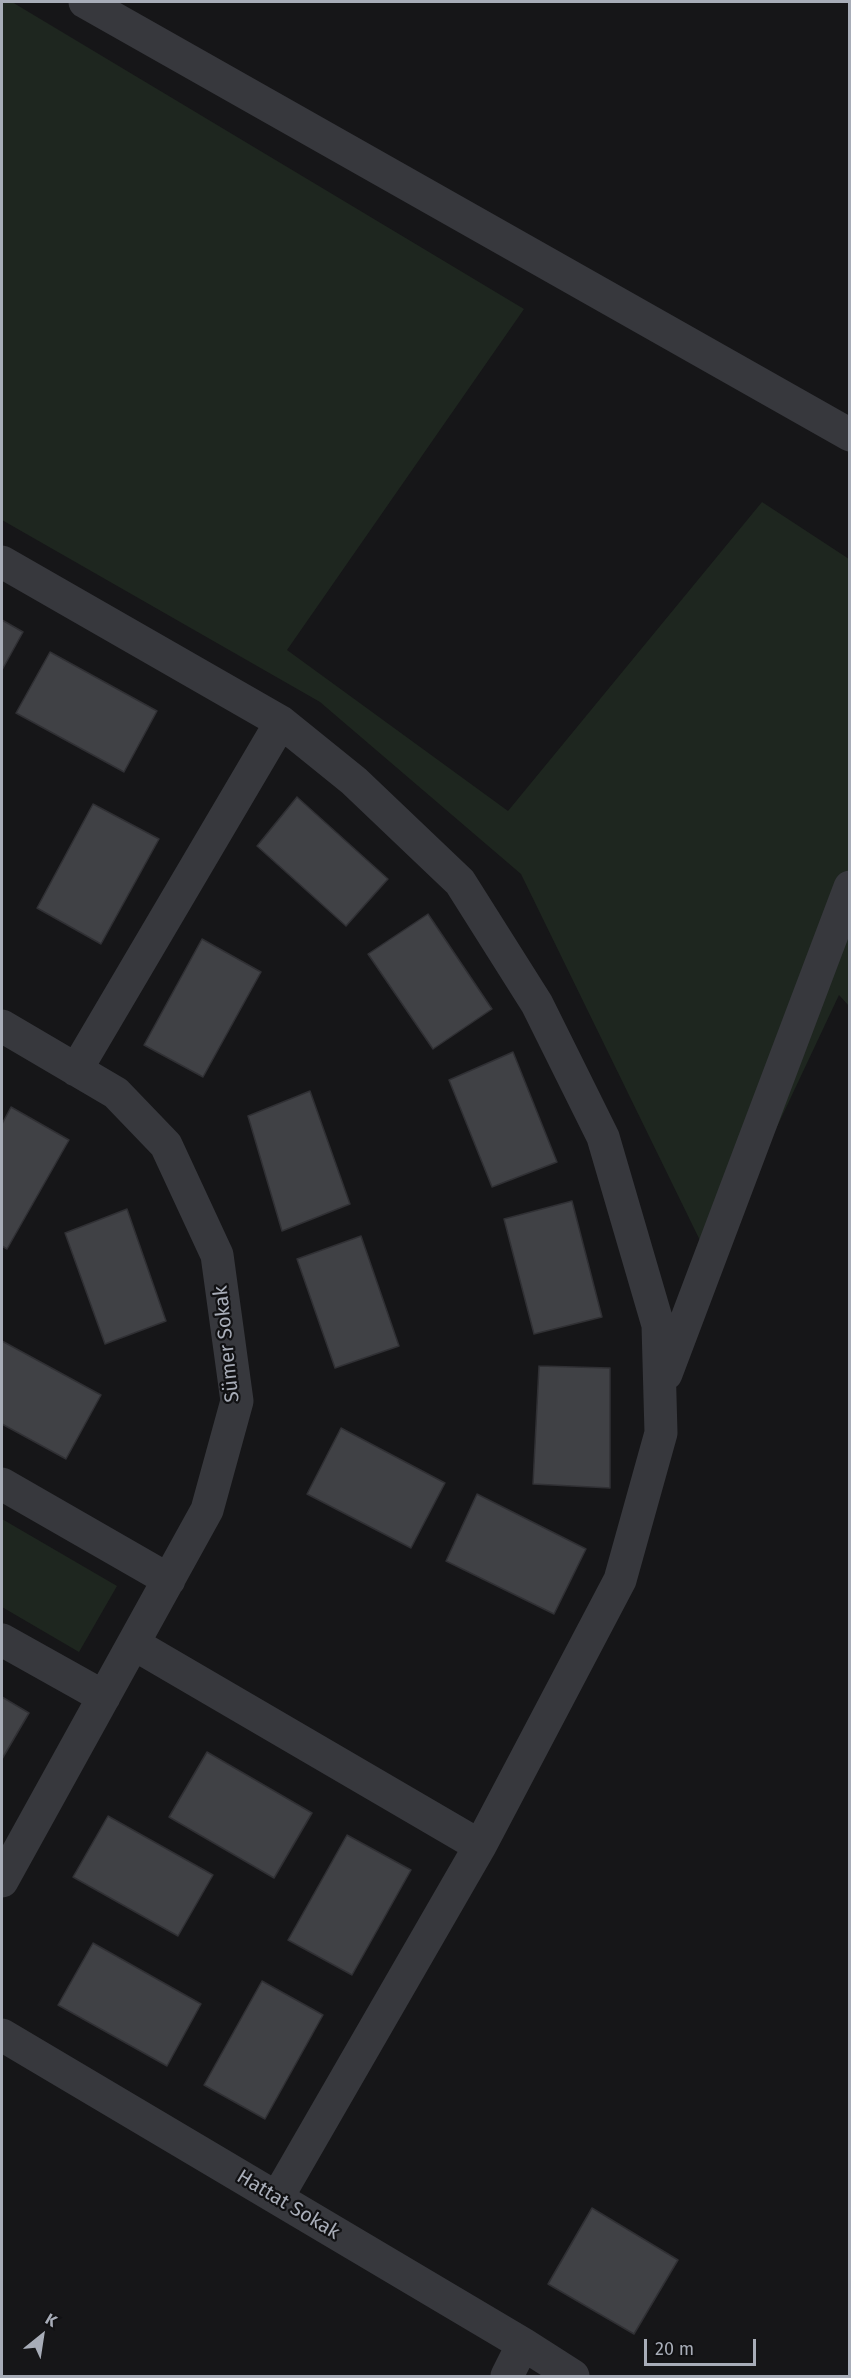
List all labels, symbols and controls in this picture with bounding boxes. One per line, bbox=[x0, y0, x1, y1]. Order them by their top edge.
street label: Sümer Sokak bbox=[209, 1284, 245, 1404]
street label: Hattat Sokak bbox=[232, 2165, 344, 2245]
north arrow bbox=[12, 2306, 72, 2366]
text: K bbox=[42, 2309, 60, 2331]
scale bar bbox=[647, 2327, 760, 2365]
text: 20 m bbox=[655, 2338, 694, 2360]

